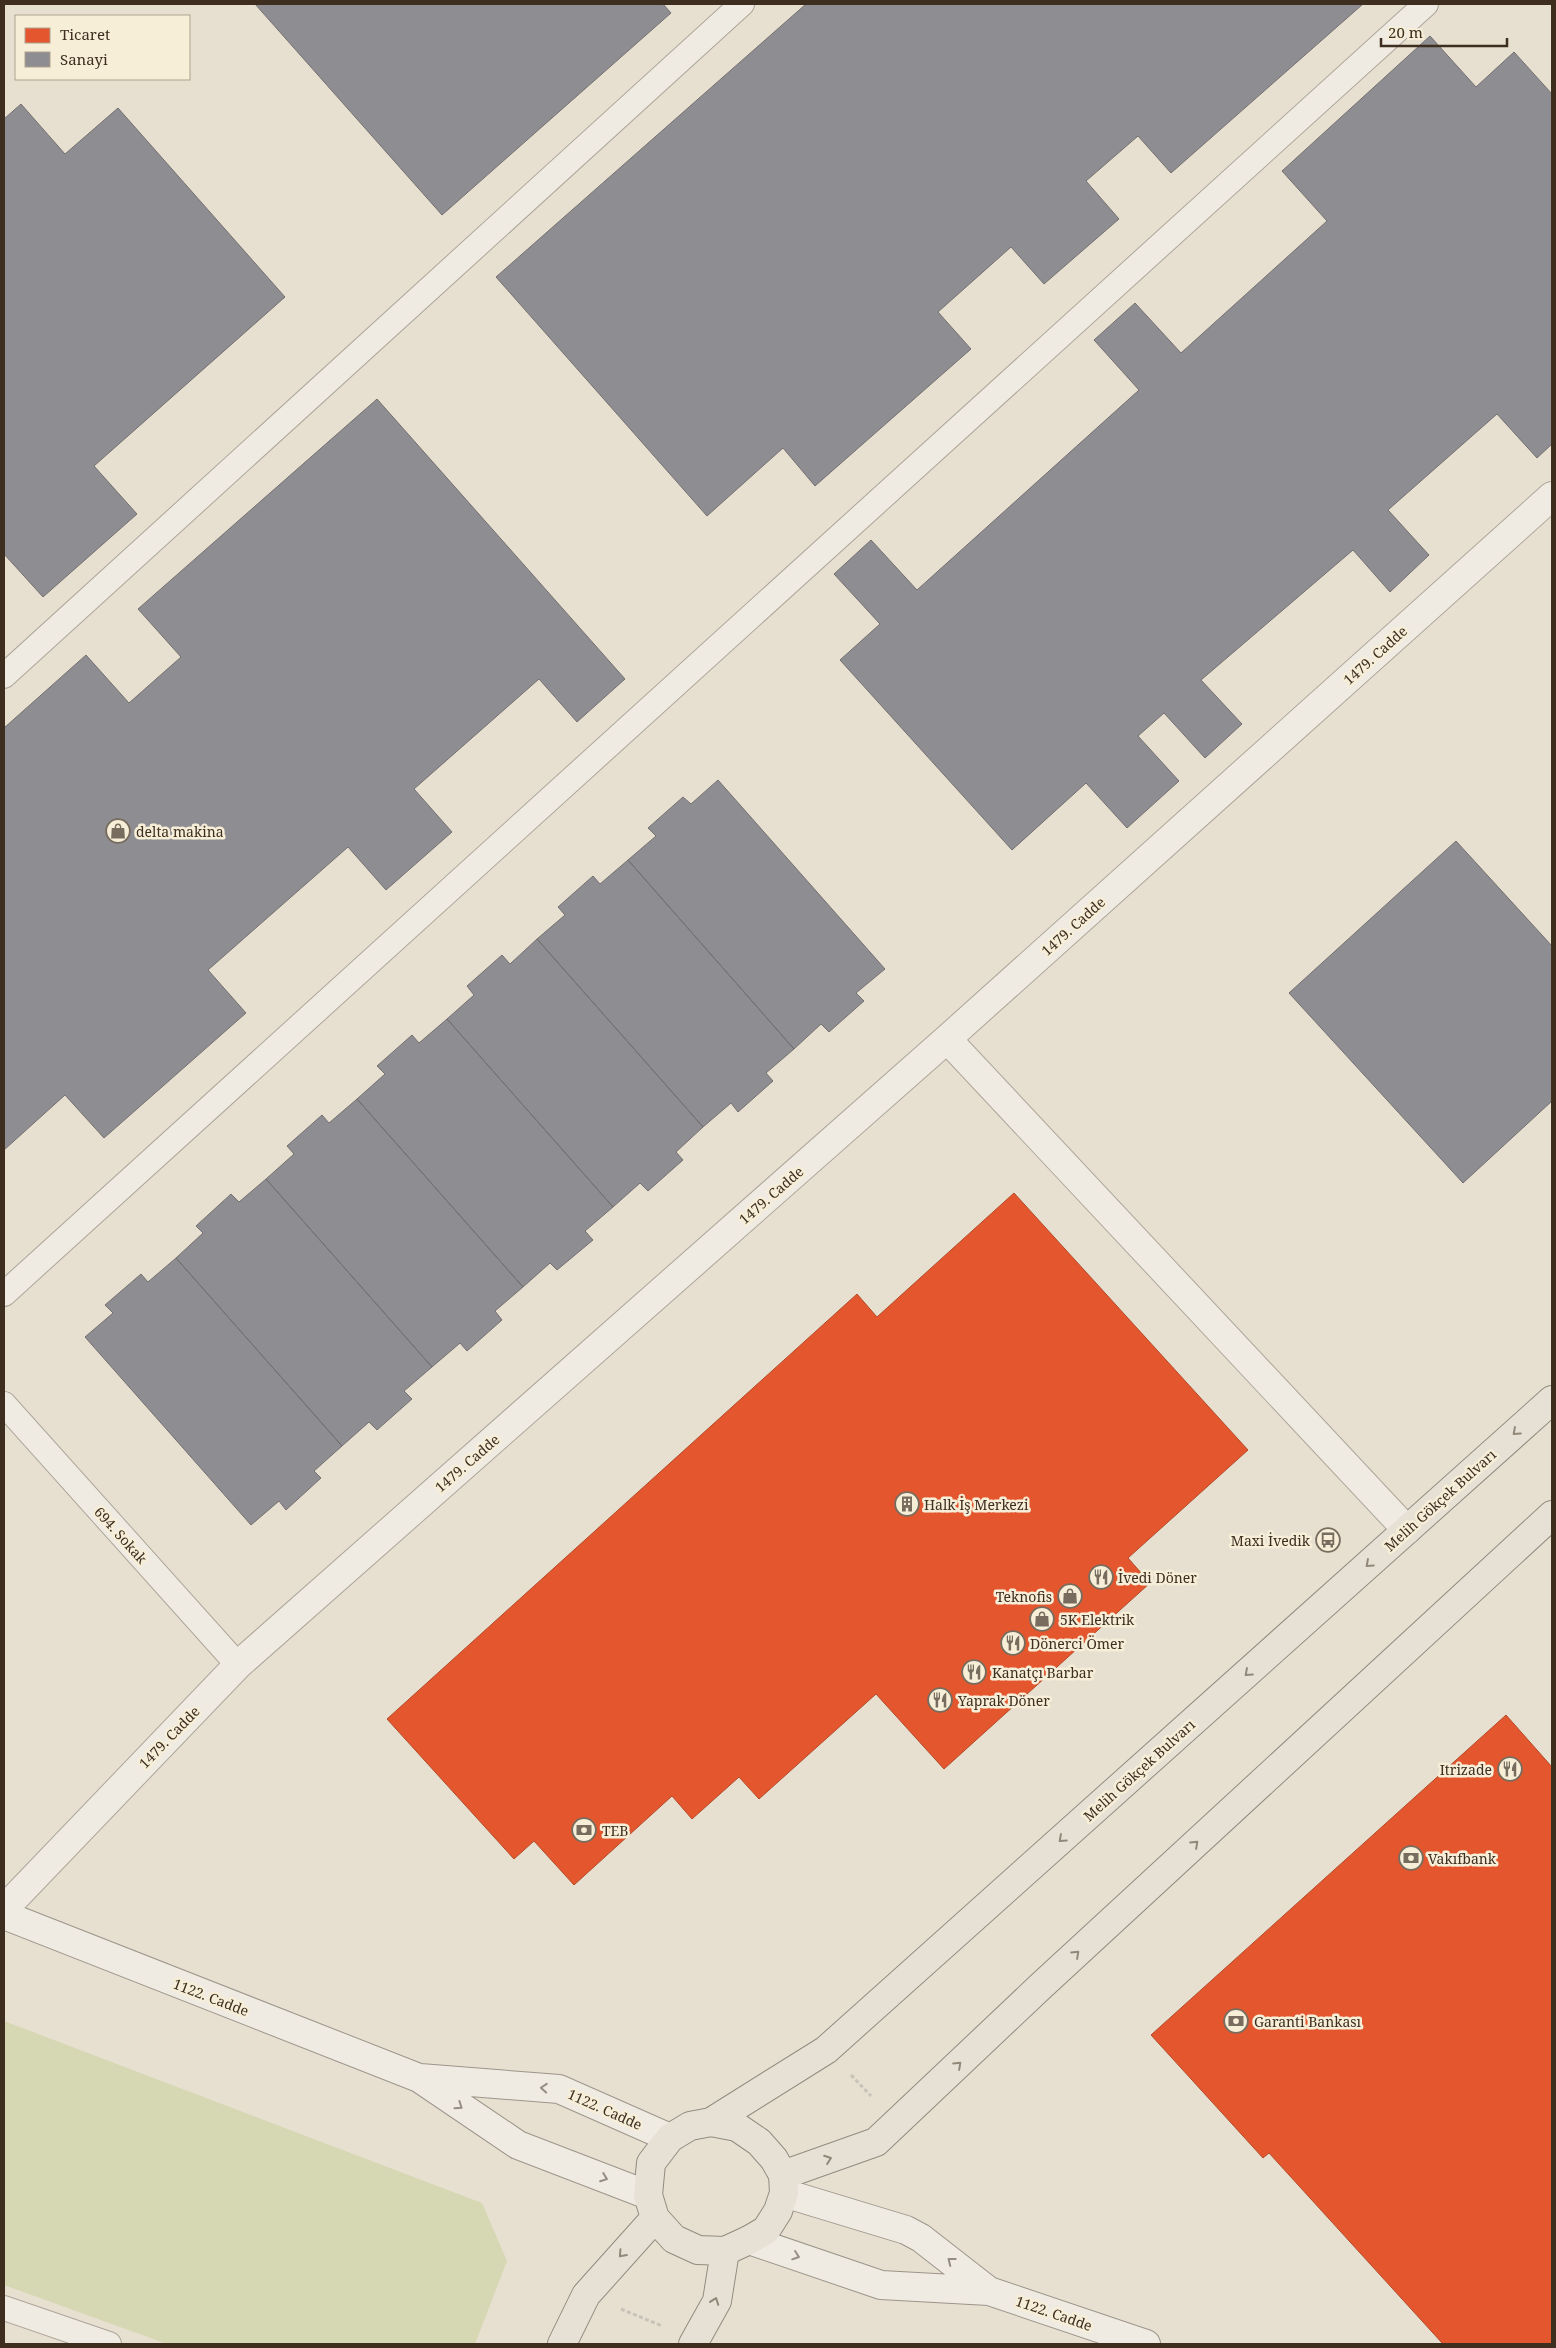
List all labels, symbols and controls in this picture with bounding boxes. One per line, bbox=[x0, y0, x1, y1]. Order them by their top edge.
legend bbox=[15, 15, 190, 80]
scale bar bbox=[1381, 15, 1507, 47]
text: 20 m bbox=[1388, 22, 1423, 42]
text: Ticaret bbox=[60, 24, 110, 44]
text: Sanayi bbox=[60, 49, 108, 69]
street label: 1479. Cadde bbox=[1339, 621, 1411, 689]
shop icon: delta makina bbox=[105, 818, 131, 844]
place label: delta makina bbox=[136, 822, 224, 841]
street label: 1479. Cadde bbox=[1037, 892, 1109, 960]
street label: 1479. Cadde bbox=[735, 1162, 807, 1228]
one-way arrow bbox=[1512, 1426, 1521, 1435]
street label: 1479. Cadde bbox=[431, 1430, 503, 1496]
street label: Melih Gökçek Bulvarı bbox=[1380, 1445, 1500, 1555]
building icon: Halk İş Merkezi bbox=[894, 1491, 920, 1517]
place label: Halk İş Merkezi bbox=[924, 1495, 1029, 1514]
street label: 694. Sokak bbox=[90, 1502, 152, 1568]
bus stop icon: Maxi İvedik bbox=[1315, 1527, 1341, 1553]
place label: Maxi İvedik bbox=[1231, 1531, 1311, 1550]
one-way arrow bbox=[1365, 1558, 1374, 1567]
restaurant icon: İvedi Döner bbox=[1088, 1564, 1114, 1590]
place label: İvedi Döner bbox=[1118, 1568, 1197, 1587]
shop icon: Teknofis bbox=[1057, 1583, 1083, 1609]
place label: Teknofis bbox=[996, 1587, 1052, 1606]
shop icon: 5K Elektrik bbox=[1029, 1606, 1055, 1632]
place label: 5K Elektrik bbox=[1060, 1610, 1135, 1629]
restaurant icon: Dönerci Ömer bbox=[1000, 1630, 1026, 1656]
place label: Dönerci Ömer bbox=[1030, 1634, 1124, 1653]
restaurant icon: Kanatçı Barbar bbox=[961, 1659, 987, 1685]
place label: Kanatçı Barbar bbox=[992, 1663, 1094, 1682]
one-way arrow bbox=[1244, 1667, 1253, 1676]
restaurant icon: Yaprak Döner bbox=[927, 1687, 953, 1713]
place label: Yaprak Döner bbox=[957, 1691, 1050, 1710]
street label: 1479. Cadde bbox=[135, 1702, 203, 1772]
street label: Melih Gökçek Bulvarı bbox=[1079, 1715, 1199, 1825]
restaurant icon: Itrizade bbox=[1497, 1756, 1523, 1782]
place label: Itrizade bbox=[1440, 1760, 1492, 1779]
bank icon: TEB bbox=[571, 1817, 597, 1843]
place label: TEB bbox=[602, 1821, 628, 1840]
one-way arrow bbox=[1058, 1833, 1067, 1842]
one-way arrow bbox=[1190, 1840, 1199, 1849]
bank icon: Vakıfbank bbox=[1398, 1845, 1424, 1871]
place label: Vakıfbank bbox=[1428, 1849, 1497, 1868]
one-way arrow bbox=[1071, 1951, 1080, 1960]
street label: 1122. Cadde bbox=[170, 1974, 252, 2020]
bank icon: Garanti Bankası bbox=[1223, 2008, 1249, 2034]
place label: Garanti Bankası bbox=[1254, 2012, 1362, 2031]
one-way arrow bbox=[952, 2062, 961, 2071]
one-way arrow bbox=[540, 2083, 548, 2094]
street label: 1122. Cadde bbox=[565, 2084, 645, 2134]
one-way arrow bbox=[454, 2100, 463, 2109]
one-way arrow bbox=[824, 2155, 832, 2165]
one-way arrow bbox=[599, 2172, 607, 2182]
one-way arrow bbox=[619, 2249, 628, 2258]
one-way arrow bbox=[791, 2250, 799, 2260]
one-way arrow bbox=[948, 2259, 957, 2267]
street label: 1122. Cadde bbox=[1013, 2291, 1095, 2335]
one-way arrow bbox=[709, 2297, 719, 2306]

